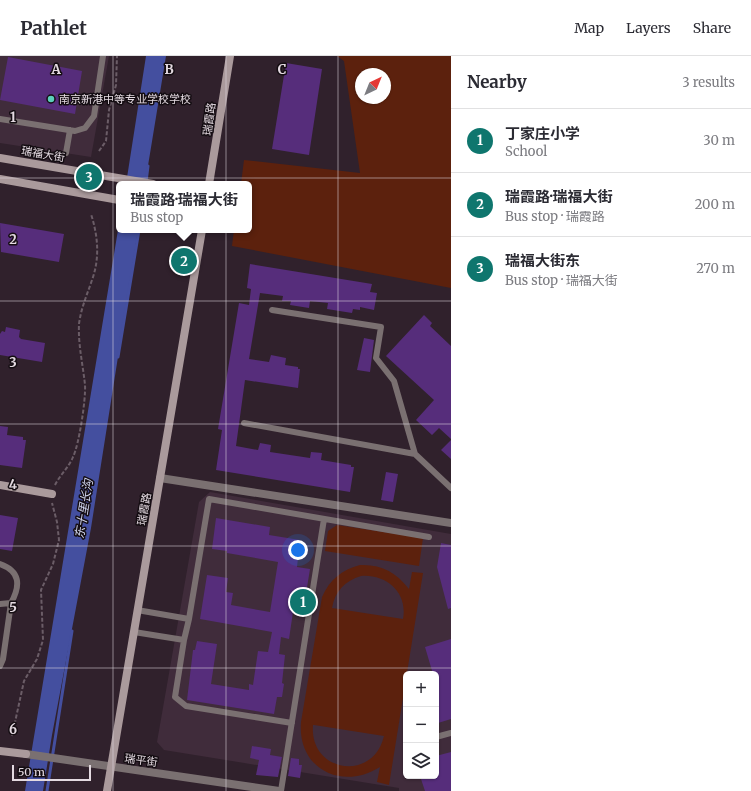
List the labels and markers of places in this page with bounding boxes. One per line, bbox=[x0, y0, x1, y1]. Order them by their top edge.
place label: 南京新港中等专业学校学校 bbox=[59, 92, 191, 106]
marker: 南京新港中等专业学校学校 bbox=[46, 94, 56, 104]
pin: 3 bbox=[76, 162, 102, 192]
pin: 2 bbox=[171, 246, 197, 276]
pin: 1 bbox=[290, 587, 316, 617]

